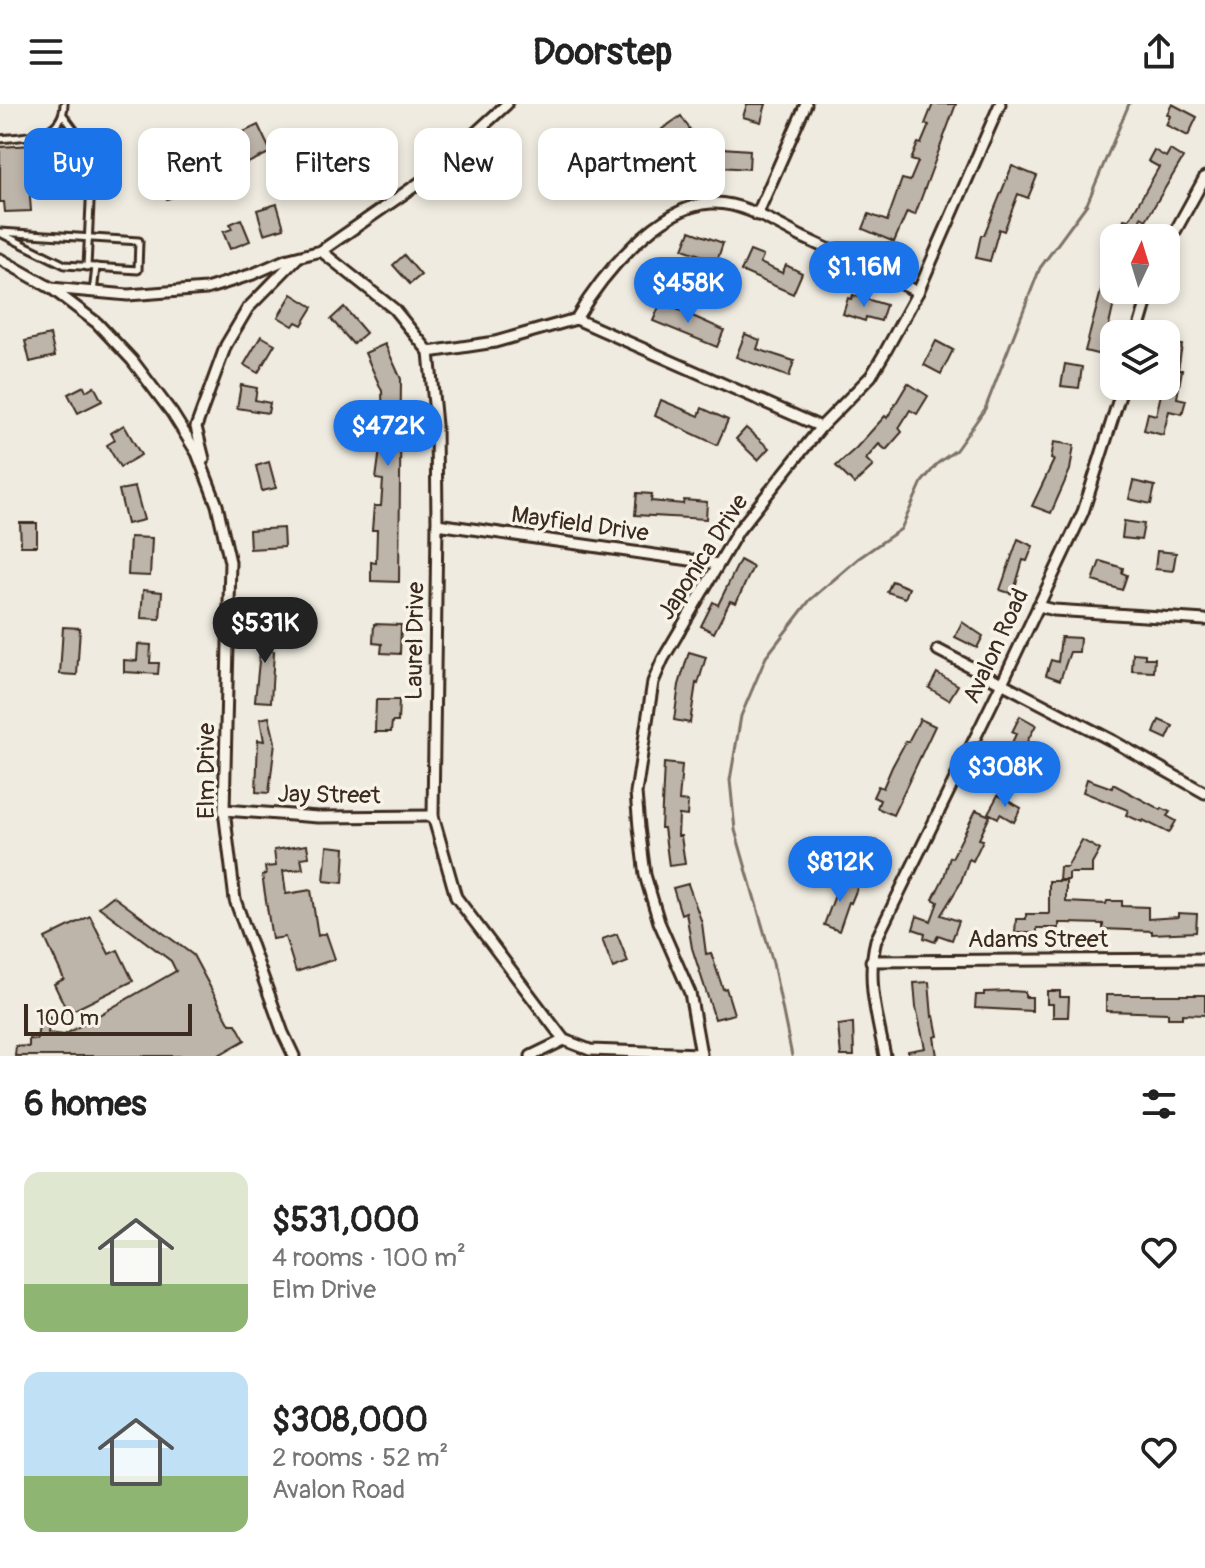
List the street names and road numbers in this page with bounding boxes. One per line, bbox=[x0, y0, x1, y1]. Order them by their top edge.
street label: Japonica Drive bbox=[652, 488, 755, 625]
street label: Mayfield Drive bbox=[509, 500, 651, 548]
street label: Laurel Drive bbox=[399, 581, 431, 700]
street label: Avalon Road bbox=[957, 584, 1035, 708]
street label: Elm Drive bbox=[192, 723, 221, 819]
street label: Jay Street bbox=[277, 780, 381, 810]
street label: Adams Street bbox=[968, 925, 1109, 954]

